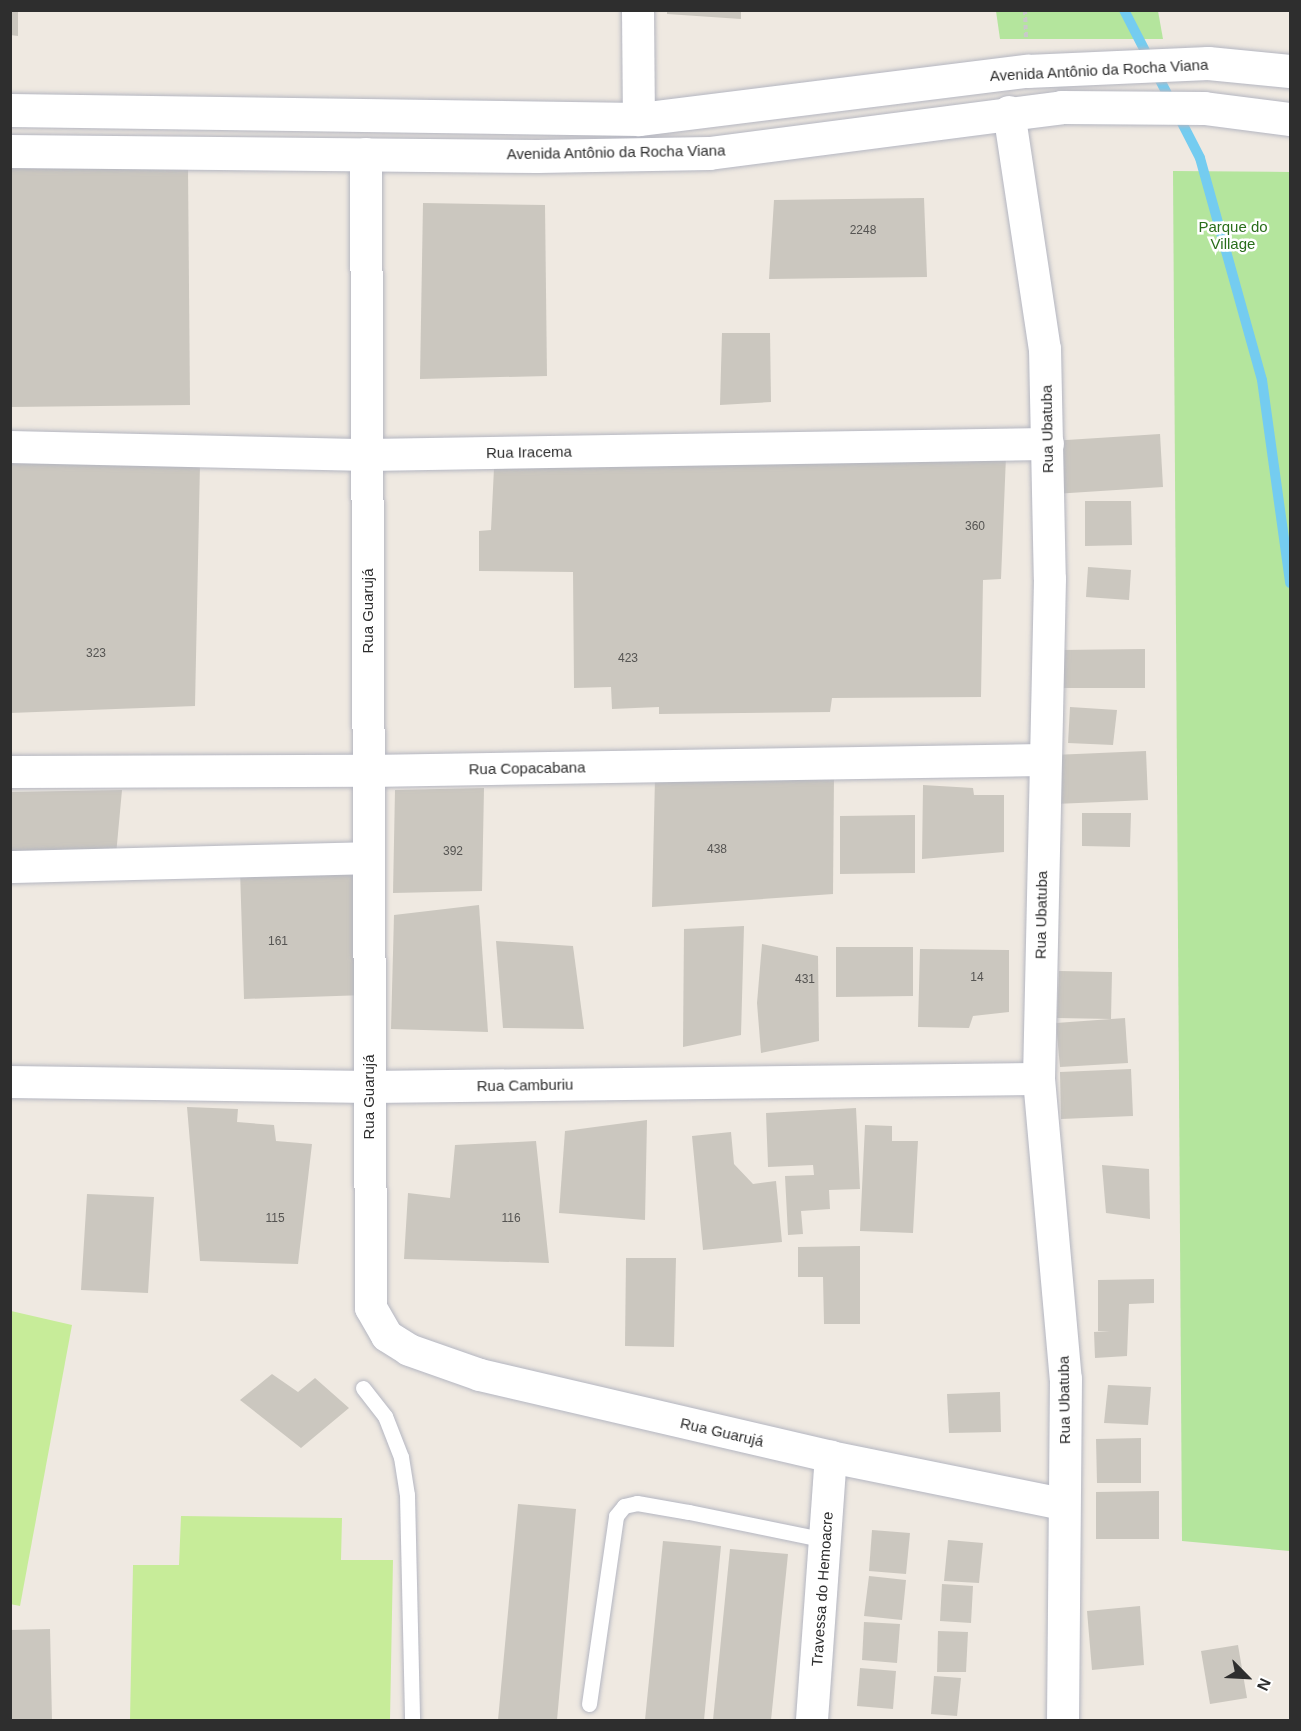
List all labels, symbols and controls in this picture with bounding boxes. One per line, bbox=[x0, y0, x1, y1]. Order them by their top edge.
street label: Avenida Antônio da Rocha Viana bbox=[989, 55, 1209, 85]
street label: Avenida Antônio da Rocha Viana bbox=[506, 141, 726, 163]
park label: Parque do Village bbox=[1198, 217, 1268, 252]
house number: 2248 bbox=[850, 224, 876, 238]
street label: Rua Ubatuba bbox=[1037, 385, 1057, 473]
street label: Rua Iracema bbox=[486, 442, 572, 462]
house number: 360 bbox=[965, 520, 985, 534]
street label: Rua Guarujá bbox=[359, 568, 377, 654]
house number: 323 bbox=[86, 647, 106, 661]
house number: 423 bbox=[618, 652, 638, 666]
street label: Rua Copacabana bbox=[468, 758, 586, 778]
house number: 438 bbox=[707, 843, 727, 857]
house number: 392 bbox=[443, 845, 463, 859]
street label: Rua Ubatuba bbox=[1031, 871, 1051, 959]
house number: 161 bbox=[268, 935, 288, 949]
house number: 14 bbox=[970, 971, 984, 985]
house number: 431 bbox=[795, 973, 815, 987]
street label: Rua Guarujá bbox=[360, 1054, 378, 1140]
street label: Rua Camburiu bbox=[476, 1075, 574, 1095]
house number: 115 bbox=[265, 1212, 285, 1226]
house number: 116 bbox=[501, 1212, 521, 1226]
street label: Rua Ubatuba bbox=[1054, 1356, 1074, 1444]
street label: Rua Guarujá bbox=[679, 1414, 765, 1450]
street label: Travessa do Hemoacre bbox=[808, 1511, 836, 1667]
north arrow bbox=[1217, 1647, 1277, 1707]
text: N bbox=[1254, 1676, 1274, 1693]

